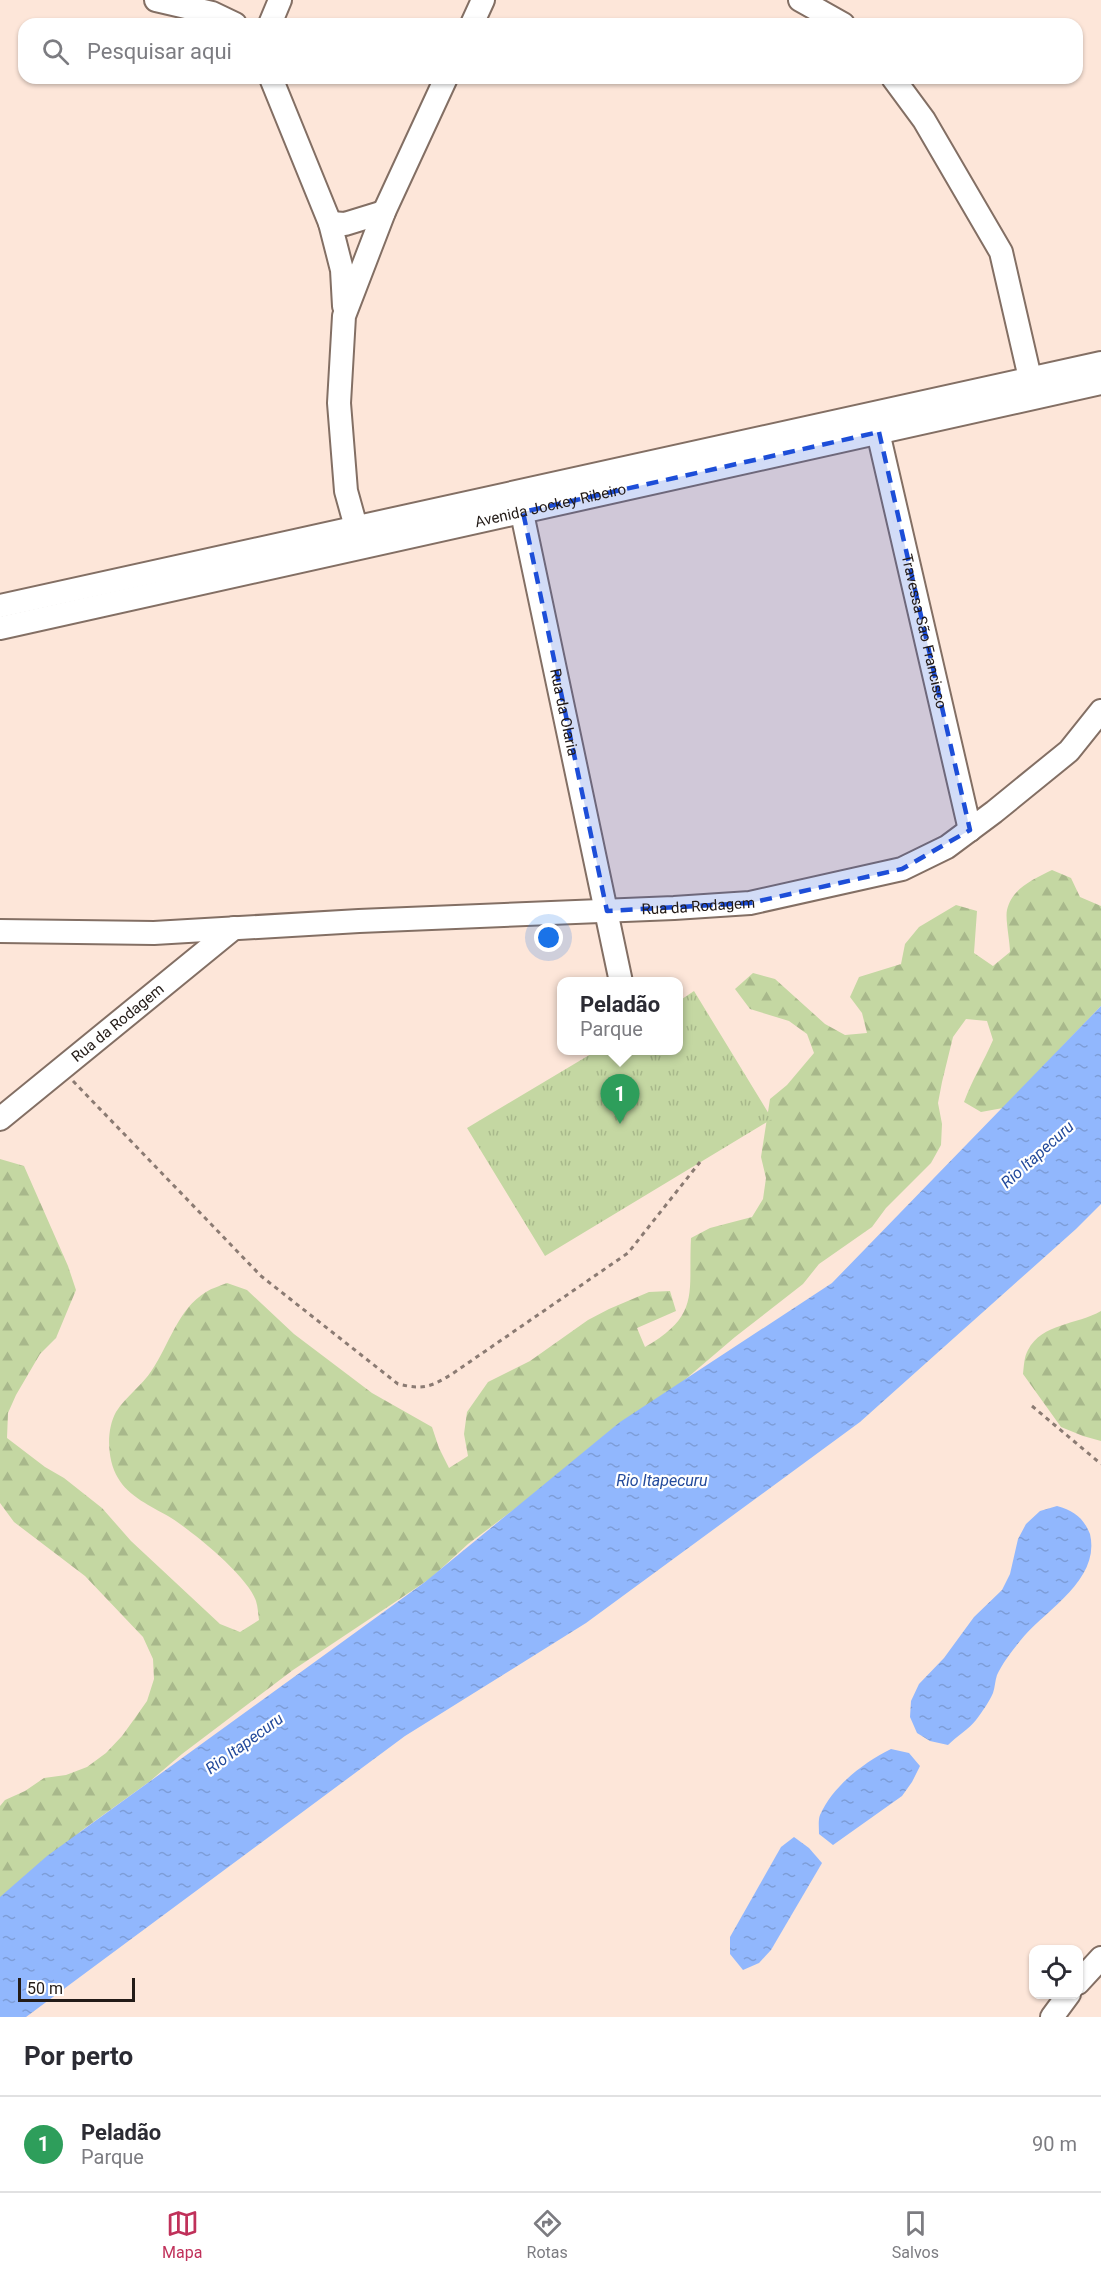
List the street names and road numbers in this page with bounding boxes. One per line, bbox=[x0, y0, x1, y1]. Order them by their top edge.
street label: Avenida Jockey Ribeiro bbox=[473, 480, 628, 531]
street label: Travessa São Francisco bbox=[898, 552, 951, 711]
street label: Rua da Olaria bbox=[546, 667, 582, 758]
street label: Rua da Rodagem bbox=[641, 894, 756, 918]
street label: Rua da Rodagem bbox=[68, 980, 168, 1066]

